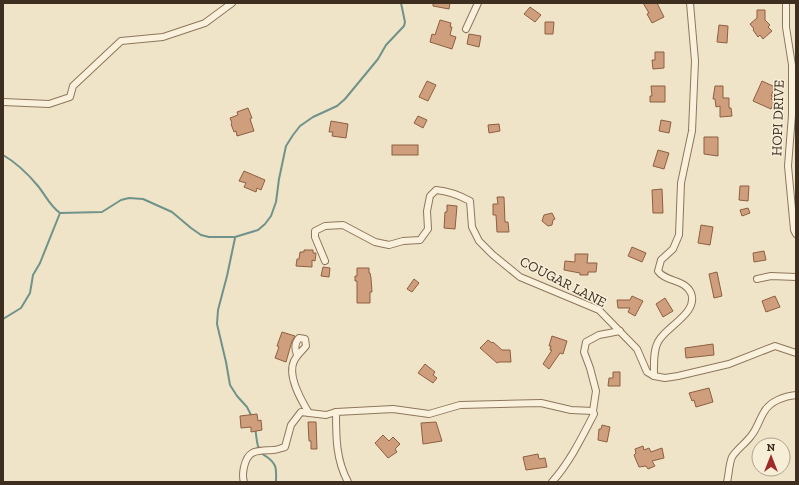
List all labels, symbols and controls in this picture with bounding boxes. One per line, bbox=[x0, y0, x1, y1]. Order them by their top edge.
street label: HOPI DRIVE bbox=[768, 80, 788, 156]
street label: COUGAR LANE bbox=[517, 253, 609, 311]
north arrow bbox=[751, 437, 791, 477]
text: N bbox=[767, 441, 776, 454]

